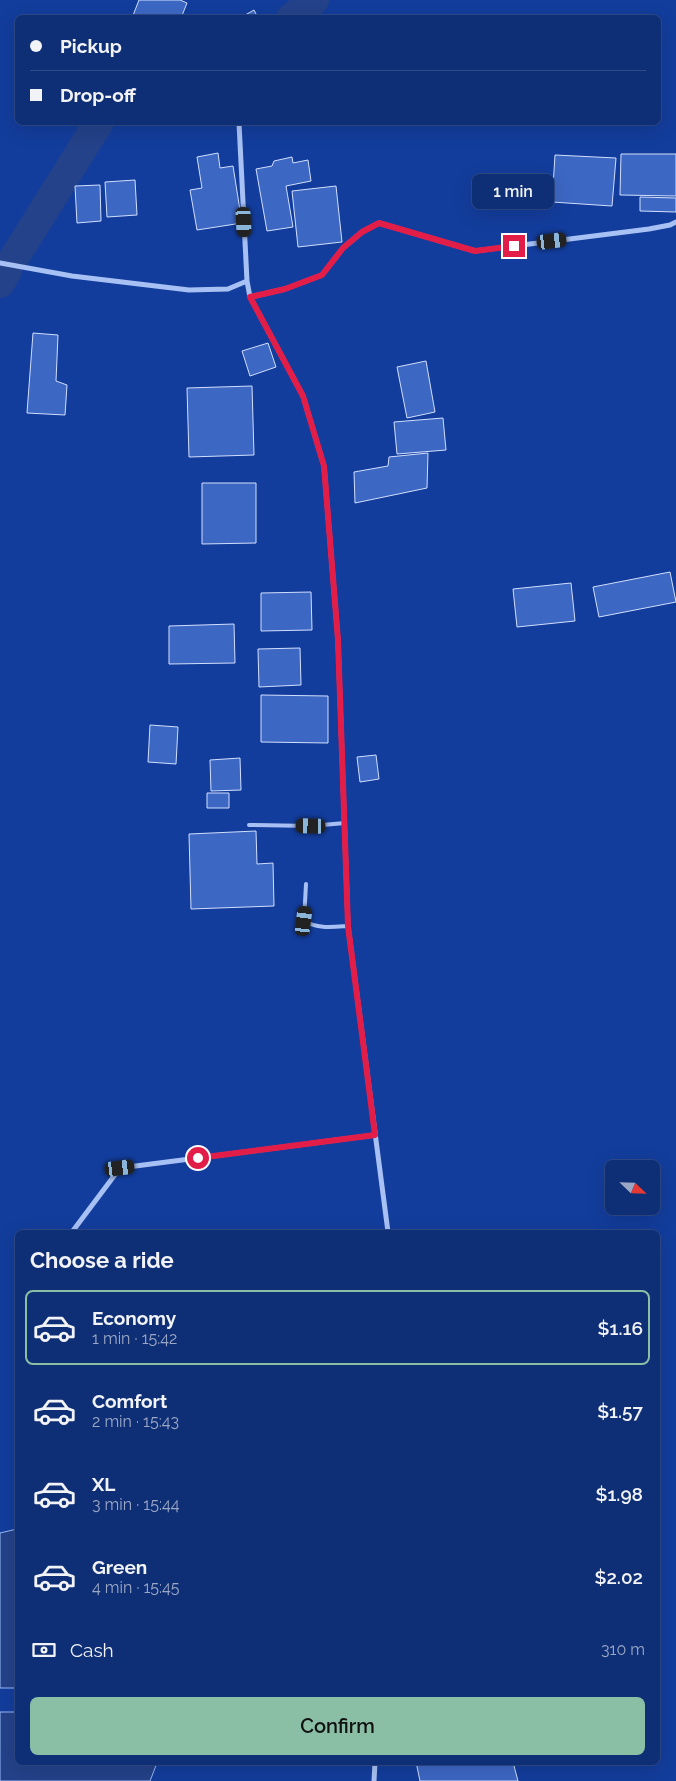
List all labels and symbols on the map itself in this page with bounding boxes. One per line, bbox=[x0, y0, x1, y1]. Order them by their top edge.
callout: 1 min bbox=[473, 174, 555, 208]
car bbox=[235, 207, 252, 237]
car bbox=[536, 232, 567, 250]
route end bbox=[503, 235, 525, 257]
car bbox=[295, 818, 326, 834]
car bbox=[294, 905, 313, 937]
route start bbox=[187, 1147, 209, 1169]
car bbox=[104, 1159, 135, 1177]
north arrow bbox=[605, 1160, 660, 1215]

